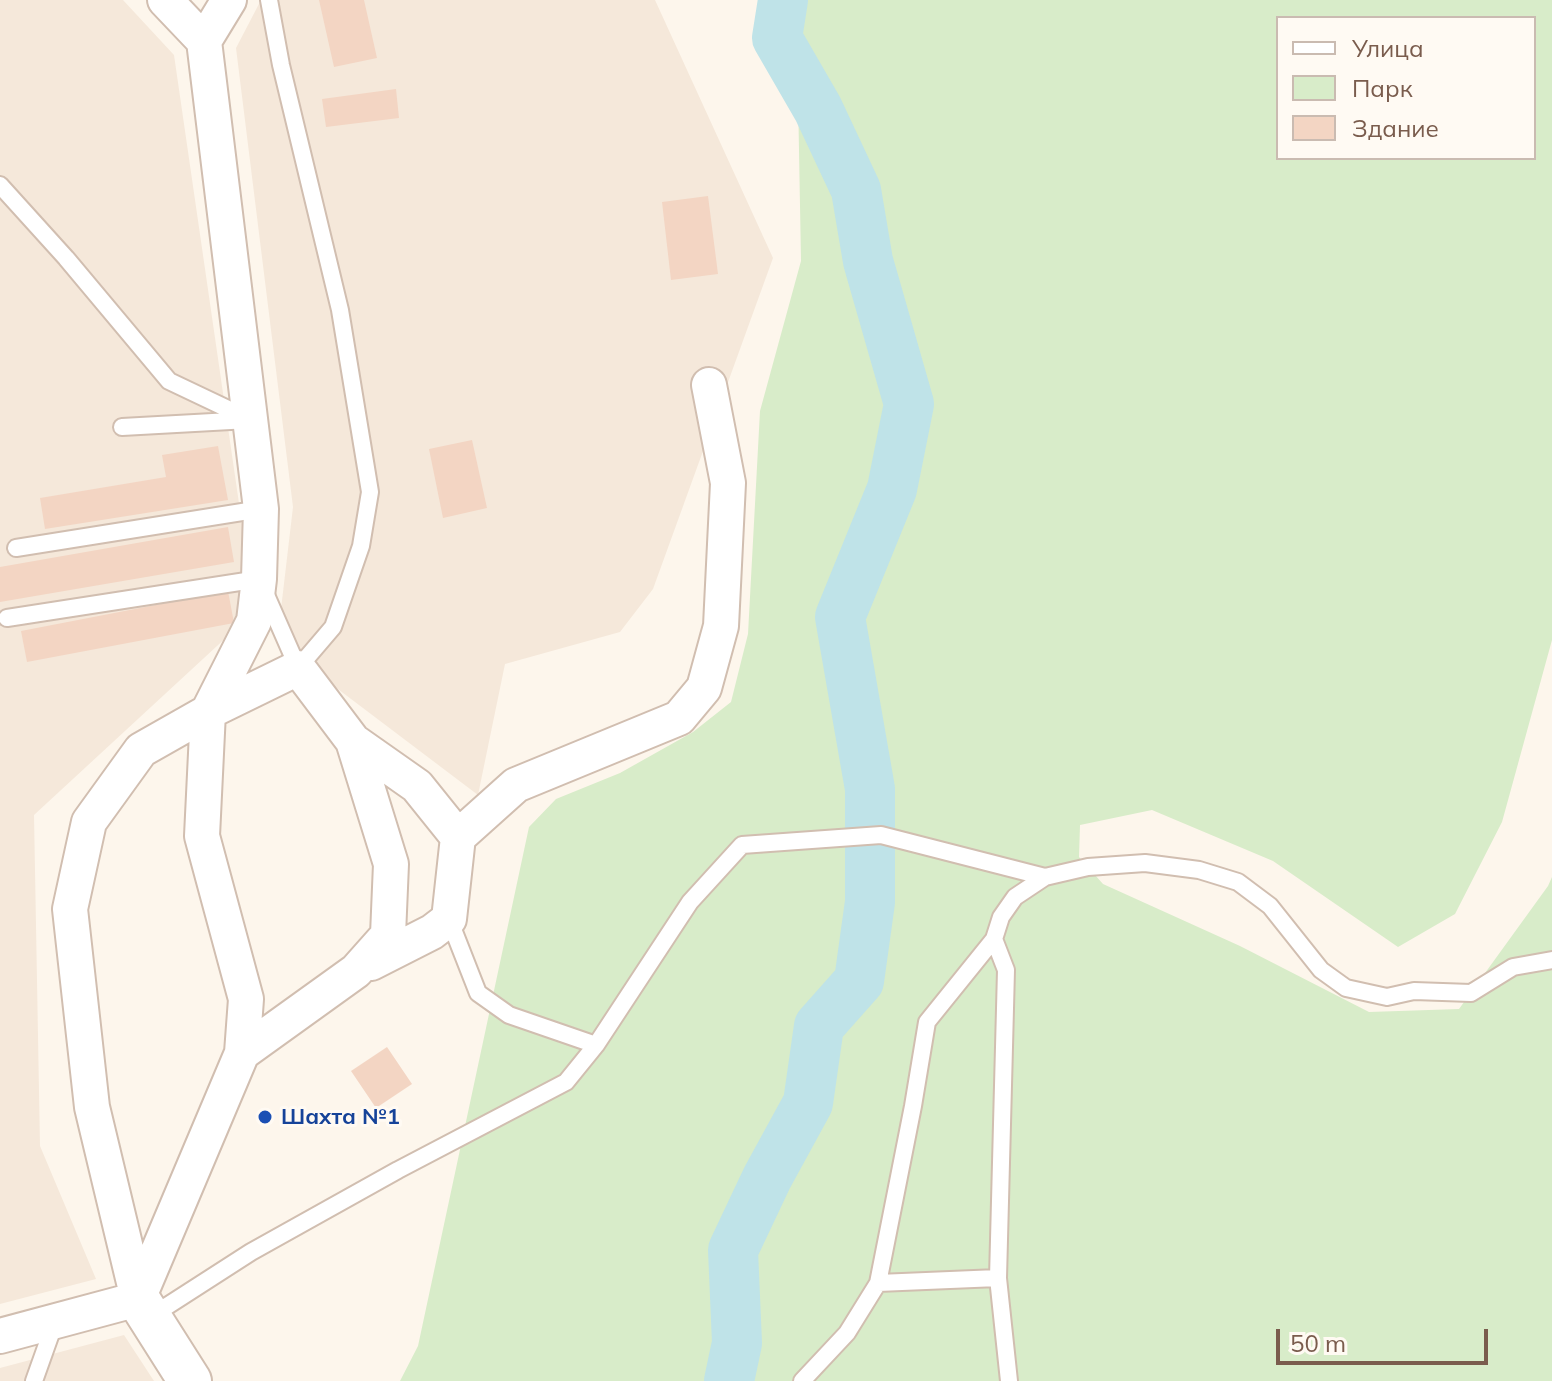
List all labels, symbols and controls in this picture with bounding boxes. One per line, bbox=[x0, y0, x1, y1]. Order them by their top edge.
legend bbox=[1276, 16, 1536, 160]
text: Улица bbox=[1352, 33, 1424, 63]
text: Парк bbox=[1352, 73, 1413, 103]
text: Здание bbox=[1352, 113, 1439, 143]
place label: Шахта №1 bbox=[281, 1104, 400, 1130]
marker: Шахта №1 bbox=[256, 1108, 274, 1126]
scale bar bbox=[1280, 1313, 1492, 1363]
text: 50 m bbox=[1290, 1328, 1346, 1358]

